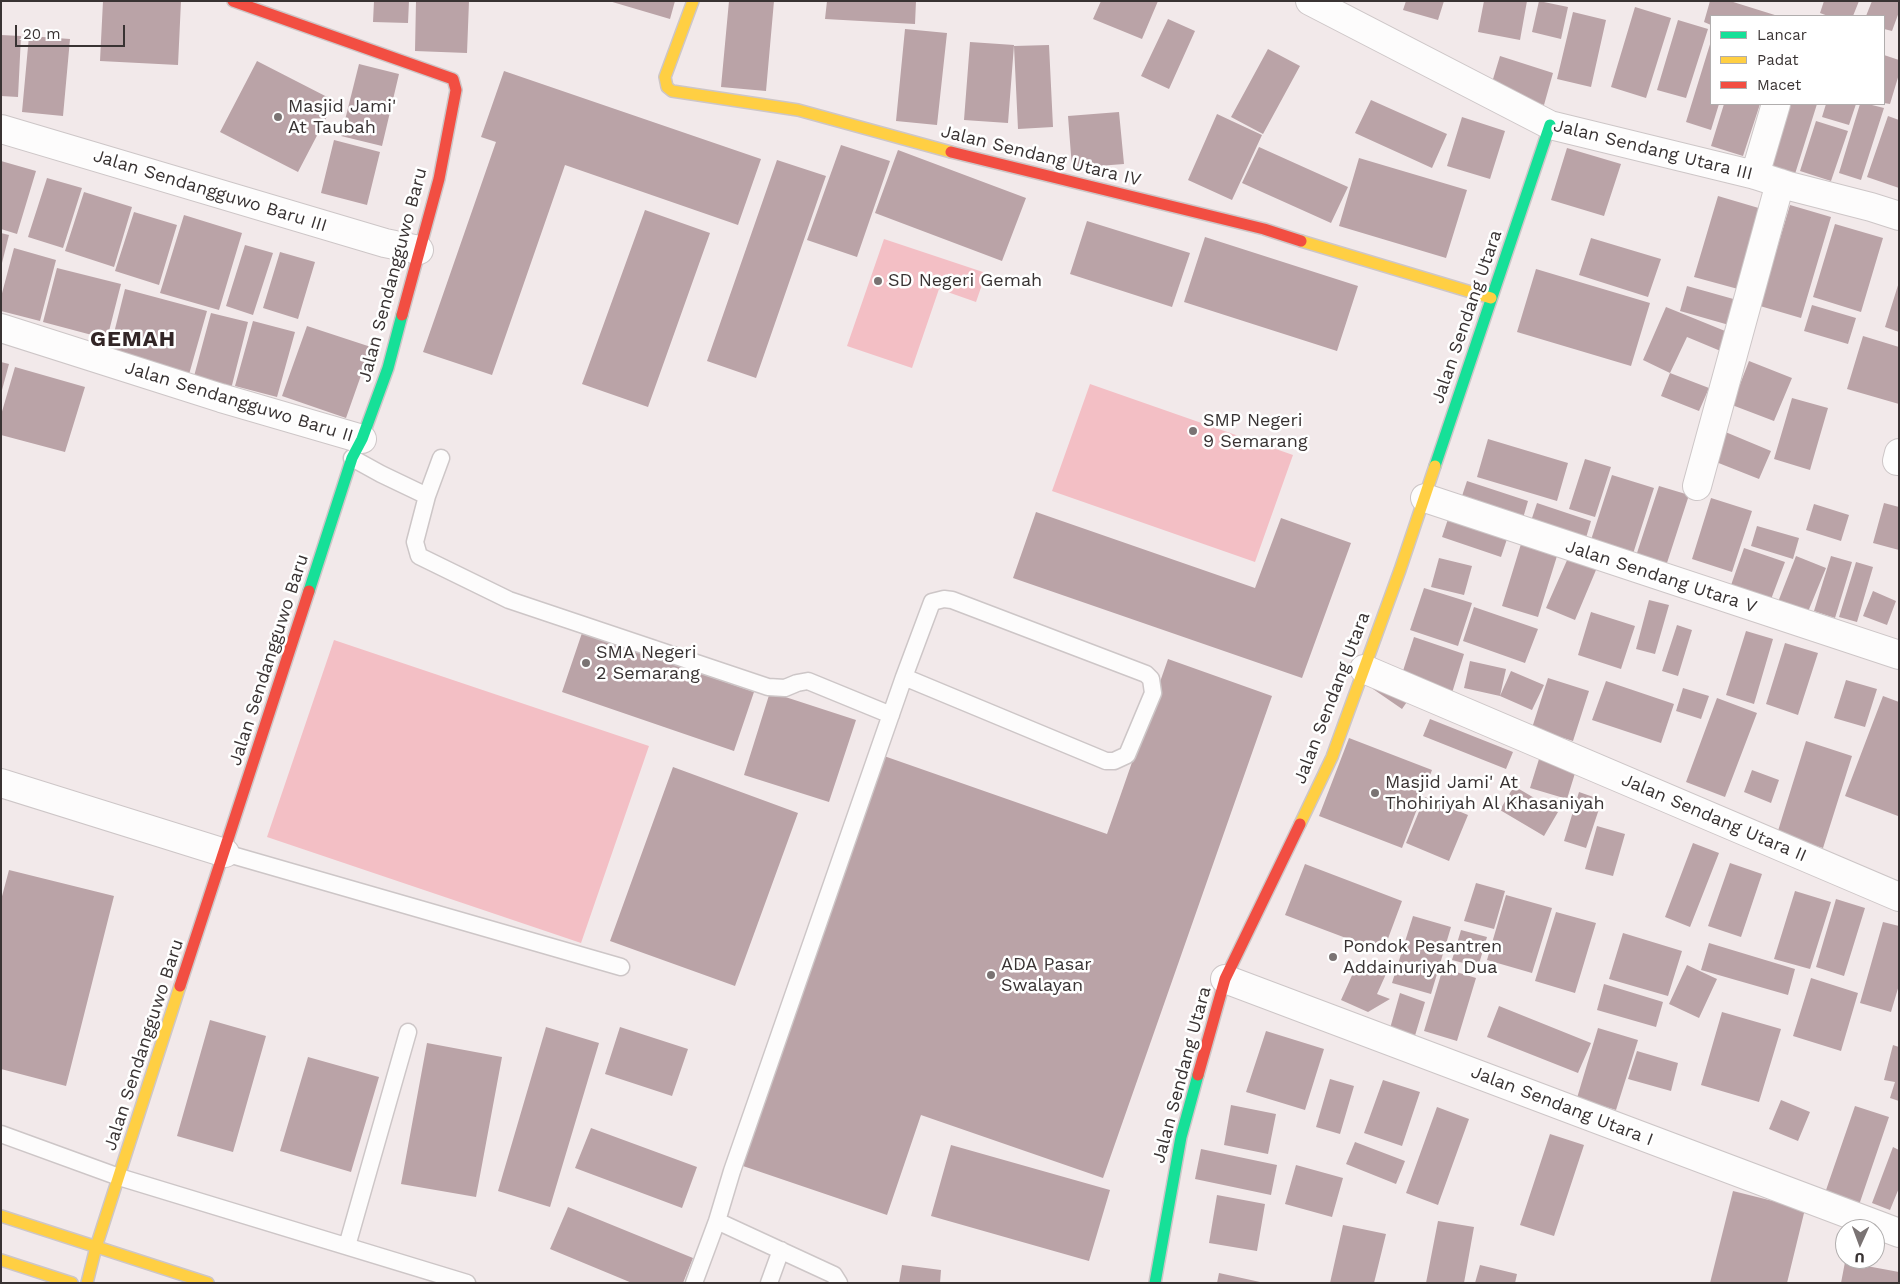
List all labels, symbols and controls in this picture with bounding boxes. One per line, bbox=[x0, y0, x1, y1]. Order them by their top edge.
scale bar bbox=[18, 15, 128, 47]
legend bbox=[1710, 15, 1885, 105]
text: 20 m bbox=[23, 25, 61, 43]
text: Lancar bbox=[1757, 26, 1807, 44]
text: Padat bbox=[1757, 51, 1799, 69]
text: Macet bbox=[1757, 76, 1801, 94]
place label: Masjid Jami' At Taubah bbox=[288, 96, 396, 138]
marker: Masjid Jami' At Taubah bbox=[272, 111, 284, 123]
street label: Jalan Sendang Utara III bbox=[1551, 115, 1755, 185]
street label: Jalan Sendang Utara IV bbox=[939, 121, 1143, 191]
street label: Jalan Sendangguwo Baru III bbox=[91, 145, 329, 237]
street label: Jalan Sendangguwo Baru bbox=[354, 165, 432, 385]
street label: Jalan Sendang Utara bbox=[1427, 227, 1507, 407]
place label: SD Negeri Gemah bbox=[888, 270, 1042, 292]
marker: SD Negeri Gemah bbox=[872, 275, 884, 287]
district label: GEMAH bbox=[89, 327, 177, 353]
street label: Jalan Sendangguwo Baru II bbox=[122, 357, 356, 447]
place label: SMP Negeri 9 Semarang bbox=[1203, 410, 1308, 452]
marker: SMP Negeri 9 Semarang bbox=[1187, 425, 1199, 437]
street label: Jalan Sendang Utara V bbox=[1563, 536, 1759, 618]
street label: Jalan Sendangguwo Baru bbox=[225, 552, 313, 768]
street label: Jalan Sendang Utara bbox=[1289, 609, 1375, 787]
place label: SMA Negeri 2 Semarang bbox=[596, 642, 700, 684]
marker: SMA Negeri 2 Semarang bbox=[580, 657, 592, 669]
street label: Jalan Sendang Utara II bbox=[1618, 769, 1810, 867]
place label: Masjid Jami' At Thohiriyah Al Khasaniyah bbox=[1385, 772, 1605, 814]
marker: Masjid Jami' At Thohiriyah Al Khasaniyah bbox=[1369, 787, 1381, 799]
place label: Pondok Pesantren Addainuriyah Dua bbox=[1343, 936, 1502, 979]
street label: Jalan Sendangguwo Baru bbox=[100, 937, 188, 1153]
marker: Pondok Pesantren Addainuriyah Dua bbox=[1327, 951, 1339, 963]
place label: ADA Pasar Swalayan bbox=[1001, 954, 1092, 996]
marker: ADA Pasar Swalayan bbox=[985, 969, 997, 981]
street label: Jalan Sendang Utara bbox=[1148, 984, 1216, 1166]
street label: Jalan Sendang Utara I bbox=[1468, 1061, 1656, 1151]
north arrow bbox=[1835, 1219, 1885, 1269]
text: U bbox=[1854, 1250, 1865, 1266]

